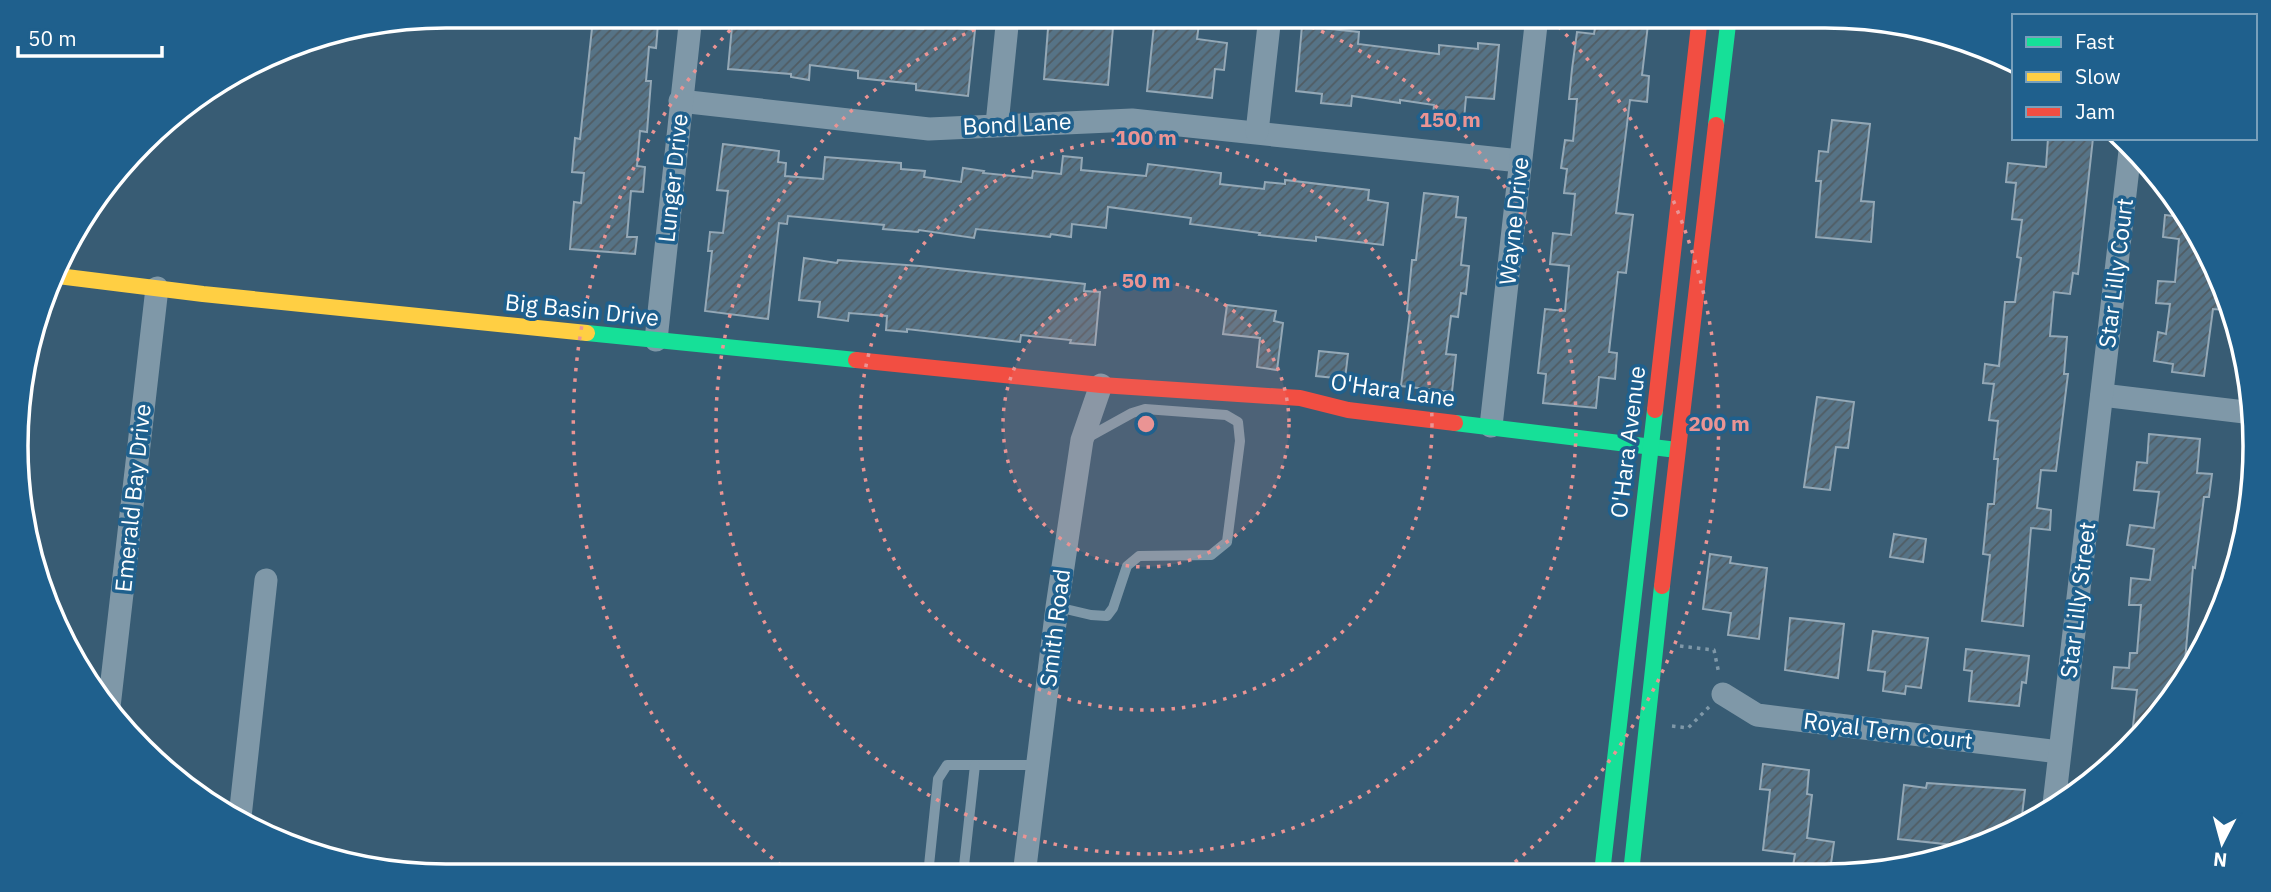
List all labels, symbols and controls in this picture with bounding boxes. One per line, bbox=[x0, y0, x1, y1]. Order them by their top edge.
scale bar bbox=[18, 14, 161, 58]
legend bbox=[2012, 14, 2257, 140]
text: 50 m bbox=[28, 24, 77, 52]
text: Fast bbox=[2075, 27, 2115, 55]
text: Slow bbox=[2075, 62, 2121, 90]
text: Jam bbox=[2075, 97, 2115, 125]
street label: Bond Lane bbox=[962, 105, 1072, 141]
text: 150 m bbox=[1419, 105, 1481, 133]
street label: Lunger Drive bbox=[650, 112, 694, 244]
text: 100 m bbox=[1115, 123, 1177, 151]
street label: Wayne Drive bbox=[1491, 155, 1535, 286]
street label: Star Lilly Court bbox=[2091, 196, 2139, 350]
text: 50 m bbox=[1122, 266, 1170, 294]
street label: Big Basin Drive bbox=[504, 286, 660, 332]
street label: O'Hara Avenue bbox=[1603, 364, 1651, 520]
street label: O'Hara Lane bbox=[1329, 365, 1457, 413]
street label: Emerald Bay Drive bbox=[107, 402, 157, 594]
text: 200 m bbox=[1688, 409, 1750, 437]
centre of rings bbox=[1134, 412, 1158, 436]
street label: Star Lilly Street bbox=[2053, 520, 2101, 680]
street label: Smith Road bbox=[1032, 567, 1076, 689]
street label: Royal Tern Court bbox=[1802, 705, 1974, 755]
north arrow bbox=[2187, 808, 2257, 878]
text: N bbox=[2212, 847, 2228, 873]

